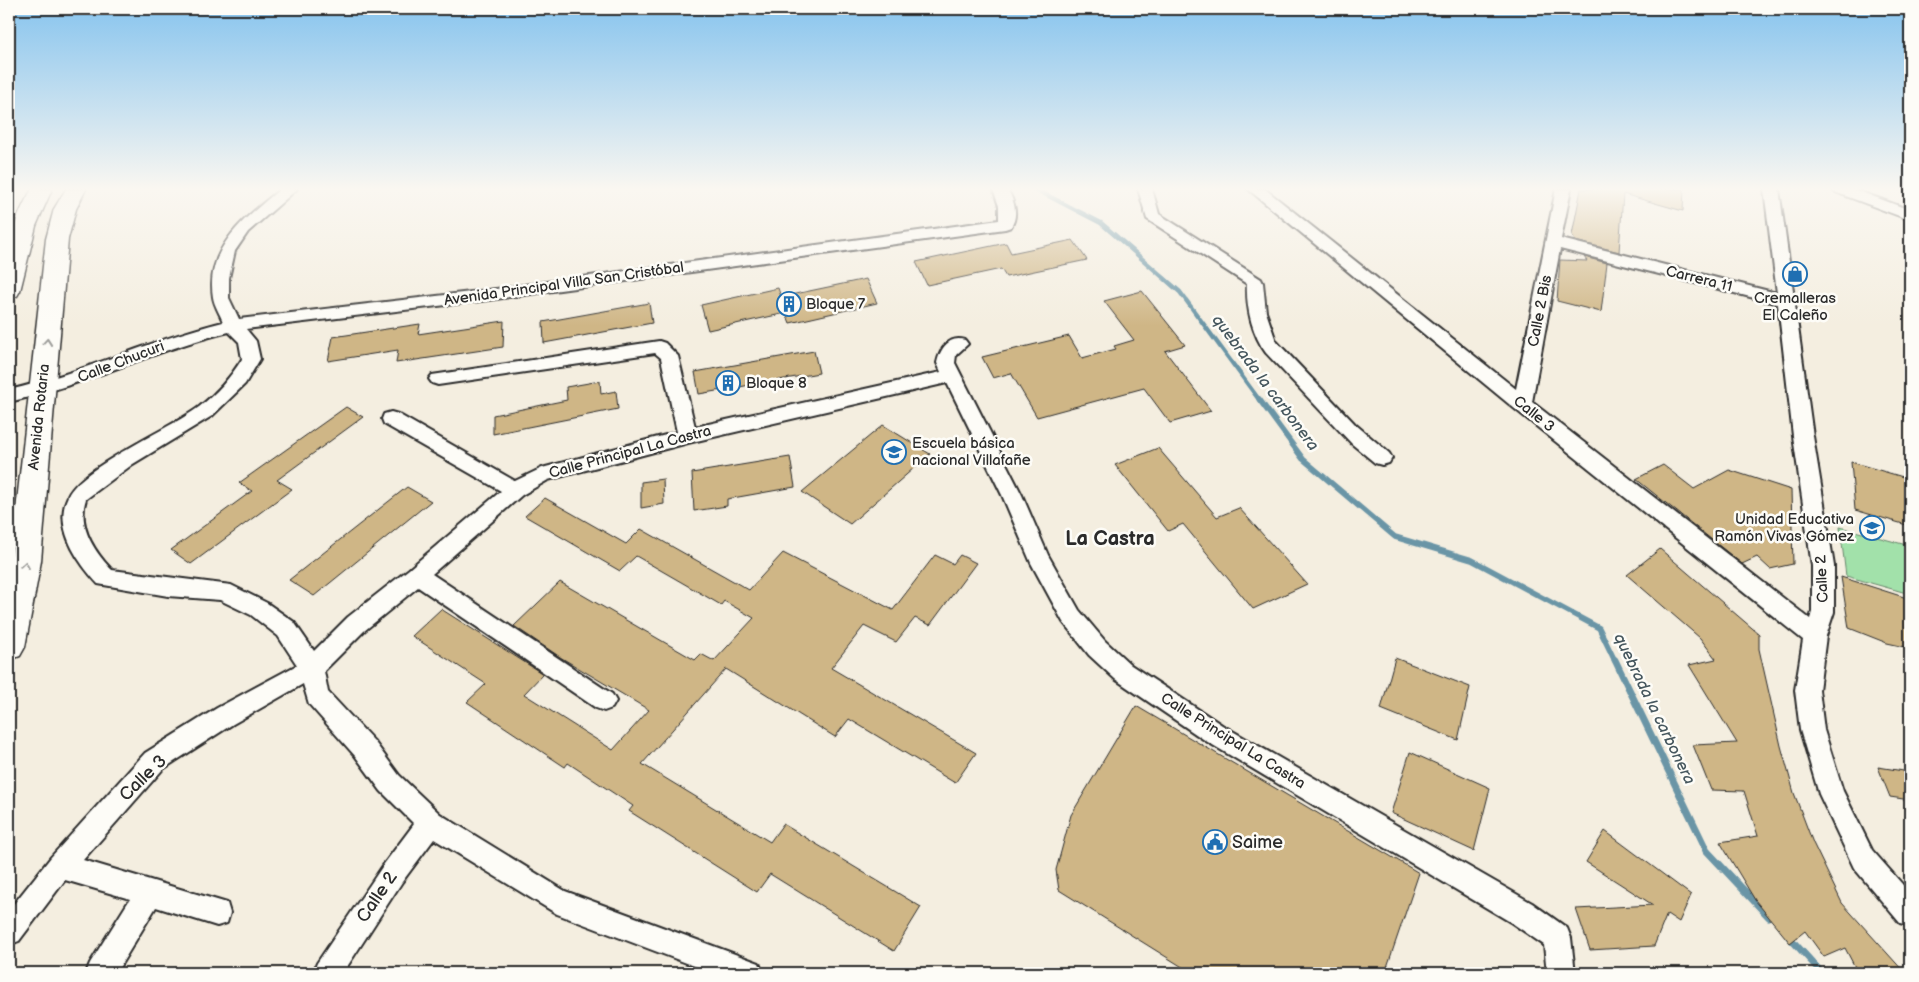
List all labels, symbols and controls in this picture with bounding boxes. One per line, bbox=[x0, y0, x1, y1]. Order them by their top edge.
street label: Avenida Principal Villa San Cristóbal bbox=[443, 258, 685, 310]
shop icon: Cremalleras El Caleño bbox=[1782, 261, 1808, 287]
street label: Carrera 11 bbox=[1664, 262, 1734, 296]
street label: Calle 2 Bis bbox=[1524, 273, 1556, 349]
place label: Cremalleras El Caleño bbox=[1754, 289, 1837, 325]
building icon: Bloque 7 bbox=[776, 291, 802, 317]
place label: Bloque 7 bbox=[806, 295, 866, 314]
water label: quebrada la carbonera bbox=[1208, 311, 1322, 455]
one-way arrow bbox=[41, 337, 52, 345]
street label: Calle Chucuri bbox=[75, 337, 167, 387]
street label: Avenida Rotaria bbox=[24, 363, 54, 471]
building icon: Bloque 8 bbox=[715, 370, 741, 396]
place label: Bloque 8 bbox=[746, 374, 807, 393]
street label: Calle 3 bbox=[1509, 392, 1559, 436]
street label: Calle Principal La Castra bbox=[547, 421, 713, 483]
place label: Escuela básica nacional Villafañe bbox=[912, 434, 1031, 470]
school or university icon: Escuela básica nacional Villafañe bbox=[881, 439, 907, 465]
place label: Unidad Educativa Ramón Vivas Gómez bbox=[1714, 510, 1855, 546]
school or university icon: Unidad Educativa Ramón Vivas Gómez bbox=[1859, 515, 1885, 541]
district label: La Castra bbox=[1065, 527, 1155, 551]
street label: Calle 2 bbox=[1811, 555, 1833, 603]
one-way arrow bbox=[19, 561, 30, 569]
water label: quebrada la carbonera bbox=[1609, 630, 1699, 788]
street label: Calle Principal La Castra bbox=[1157, 689, 1309, 793]
street label: Calle 3 bbox=[115, 750, 171, 806]
public building icon: Saime bbox=[1202, 829, 1228, 855]
place label: Saime bbox=[1232, 832, 1283, 853]
street label: Calle 2 bbox=[352, 867, 402, 927]

